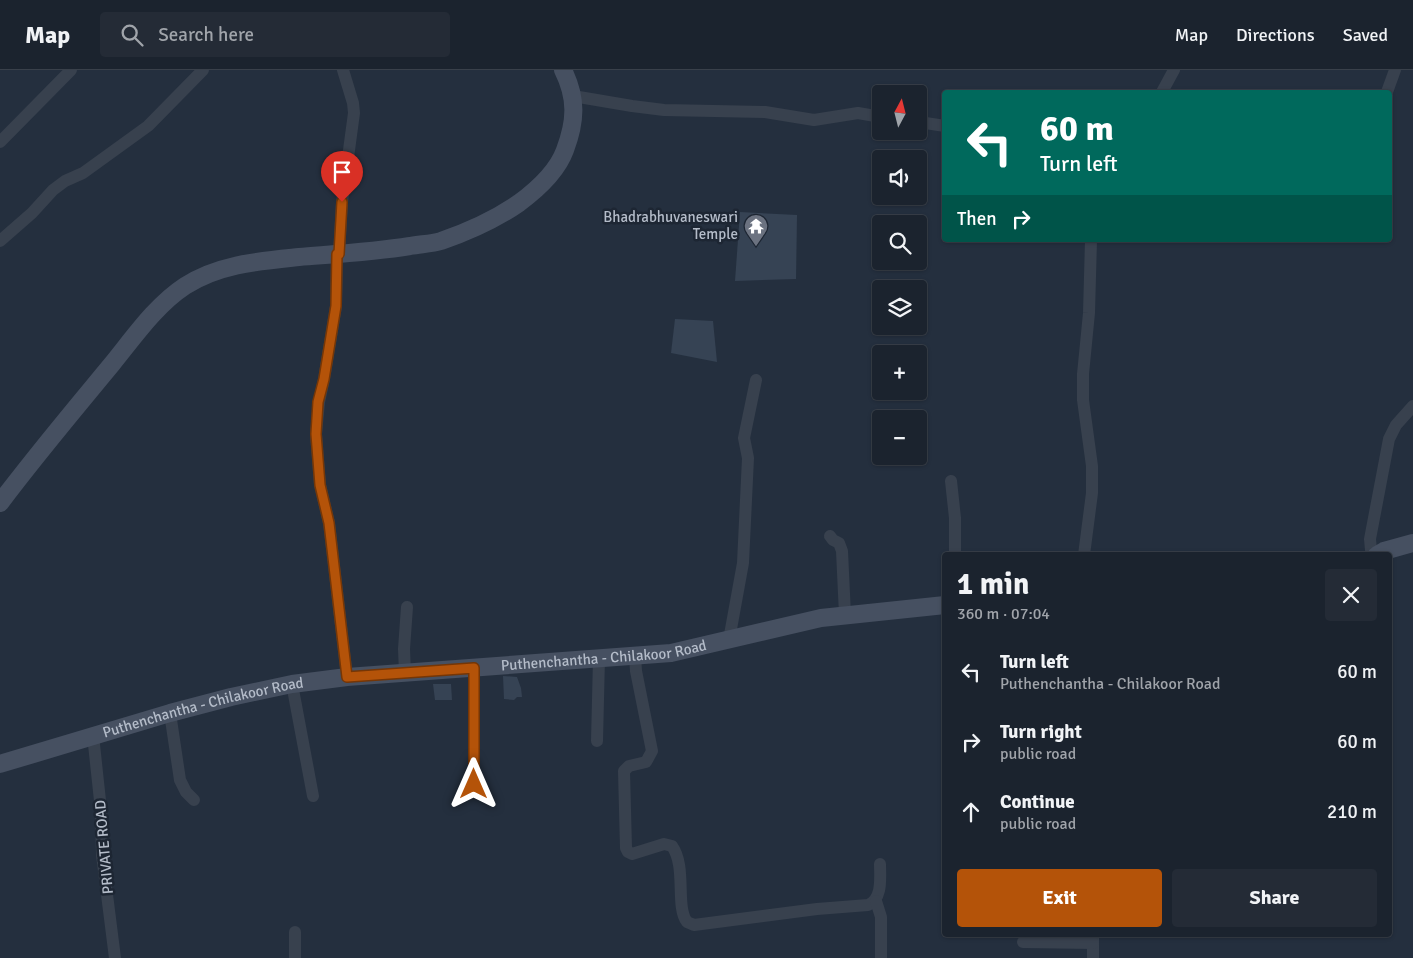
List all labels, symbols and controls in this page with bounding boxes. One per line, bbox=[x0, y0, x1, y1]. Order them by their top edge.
search box bbox=[100, 12, 450, 57]
text: Map bbox=[25, 20, 70, 50]
icon: search bbox=[118, 21, 146, 49]
text: Search here bbox=[158, 23, 254, 47]
text: Map bbox=[1175, 24, 1208, 46]
text: Directions bbox=[1236, 24, 1315, 46]
text: Saved bbox=[1343, 24, 1388, 46]
north arrow bbox=[872, 85, 928, 140]
map controls bbox=[872, 85, 927, 465]
text: 60 m bbox=[1040, 107, 1114, 150]
icon: left bbox=[957, 110, 1022, 175]
button: sound bbox=[872, 150, 927, 205]
text: Turn left bbox=[1040, 150, 1118, 177]
pin bbox=[321, 151, 363, 202]
icon: arrive bbox=[328, 158, 356, 186]
icon: right bbox=[1007, 205, 1035, 233]
text: Then bbox=[957, 207, 997, 231]
place label: Bhadrabhuvaneswari Temple bbox=[603, 208, 738, 243]
temple icon: Bhadrabhuvaneswari Temple bbox=[743, 213, 769, 247]
button: search bbox=[872, 215, 927, 270]
button: layers bbox=[872, 280, 927, 335]
button: + bbox=[872, 345, 927, 400]
button: − bbox=[872, 410, 927, 465]
text: 1 min bbox=[957, 566, 1029, 603]
button: close bbox=[1325, 569, 1377, 621]
text: 360 m · 07:04 bbox=[957, 604, 1050, 624]
street label: Puthenchantha - Chilakoor Road bbox=[500, 636, 708, 675]
text: Turn left bbox=[1000, 650, 1069, 674]
icon: left bbox=[957, 658, 985, 686]
text: 60 m bbox=[1337, 660, 1377, 684]
street label: Puthenchantha - Chilakoor Road bbox=[100, 674, 305, 742]
text: Puthenchantha - Chilakoor Road bbox=[1000, 674, 1220, 694]
text: Turn right bbox=[1000, 720, 1082, 744]
icon: right bbox=[957, 728, 985, 756]
text: 60 m bbox=[1337, 730, 1377, 754]
text: public road bbox=[1000, 744, 1076, 764]
position arrow bbox=[447, 757, 499, 809]
text: Continue bbox=[1000, 790, 1075, 814]
icon: ahead bbox=[957, 798, 985, 826]
street label: PRIVATE ROAD bbox=[91, 799, 117, 895]
text: 210 m bbox=[1327, 800, 1377, 824]
text: public road bbox=[1000, 814, 1076, 834]
button: Exit bbox=[957, 869, 1162, 927]
button: Share bbox=[1172, 869, 1377, 927]

